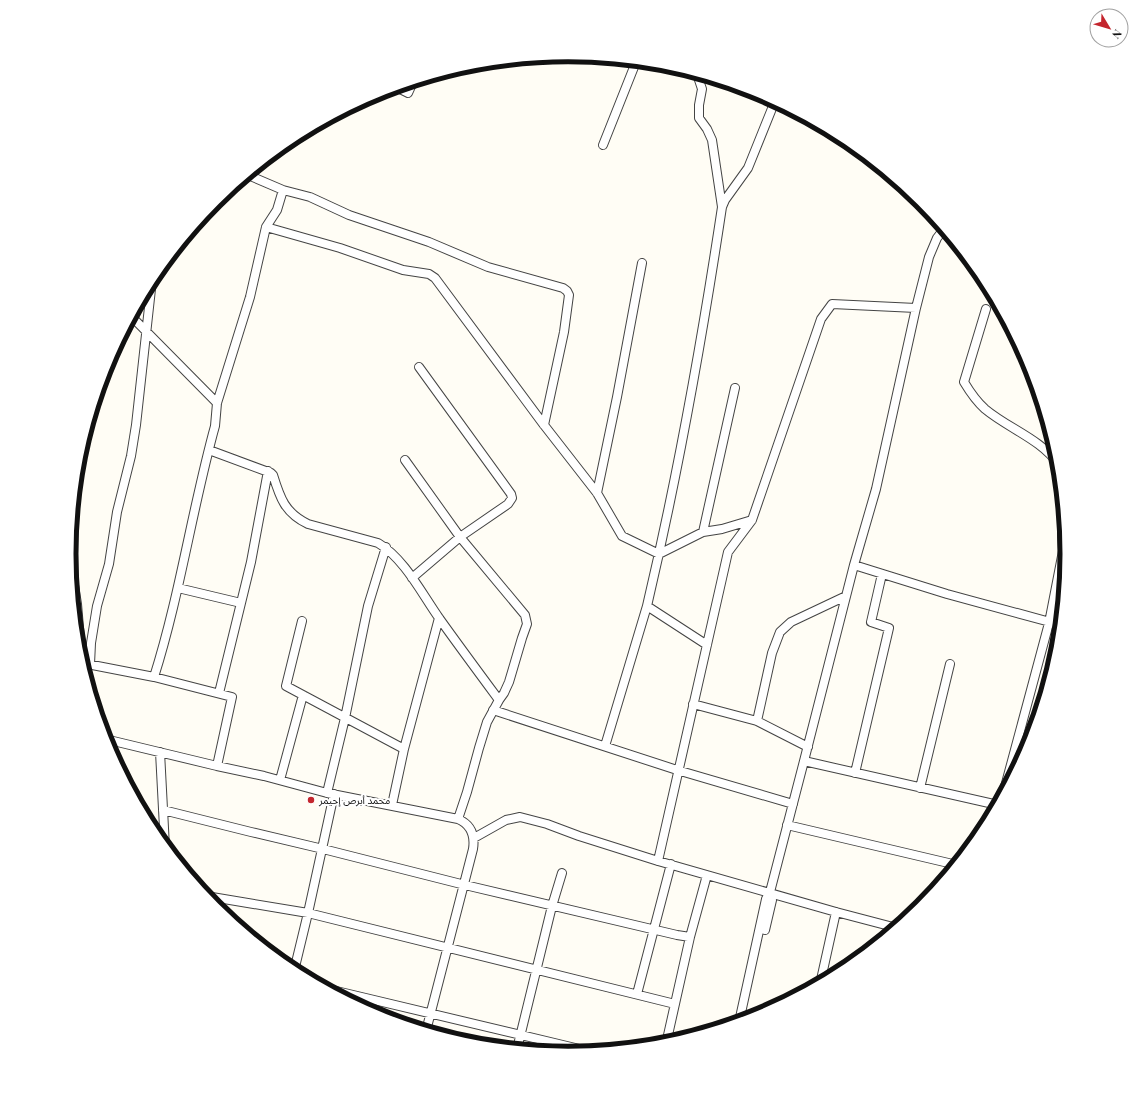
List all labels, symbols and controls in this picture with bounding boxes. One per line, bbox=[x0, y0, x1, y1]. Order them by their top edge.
north arrow bbox=[1089, 8, 1129, 48]
text: N bbox=[1109, 27, 1126, 42]
place label: محمد أبرص إحيمر bbox=[318, 793, 390, 807]
marker: محمد أبرص إحيمر bbox=[306, 795, 316, 805]

